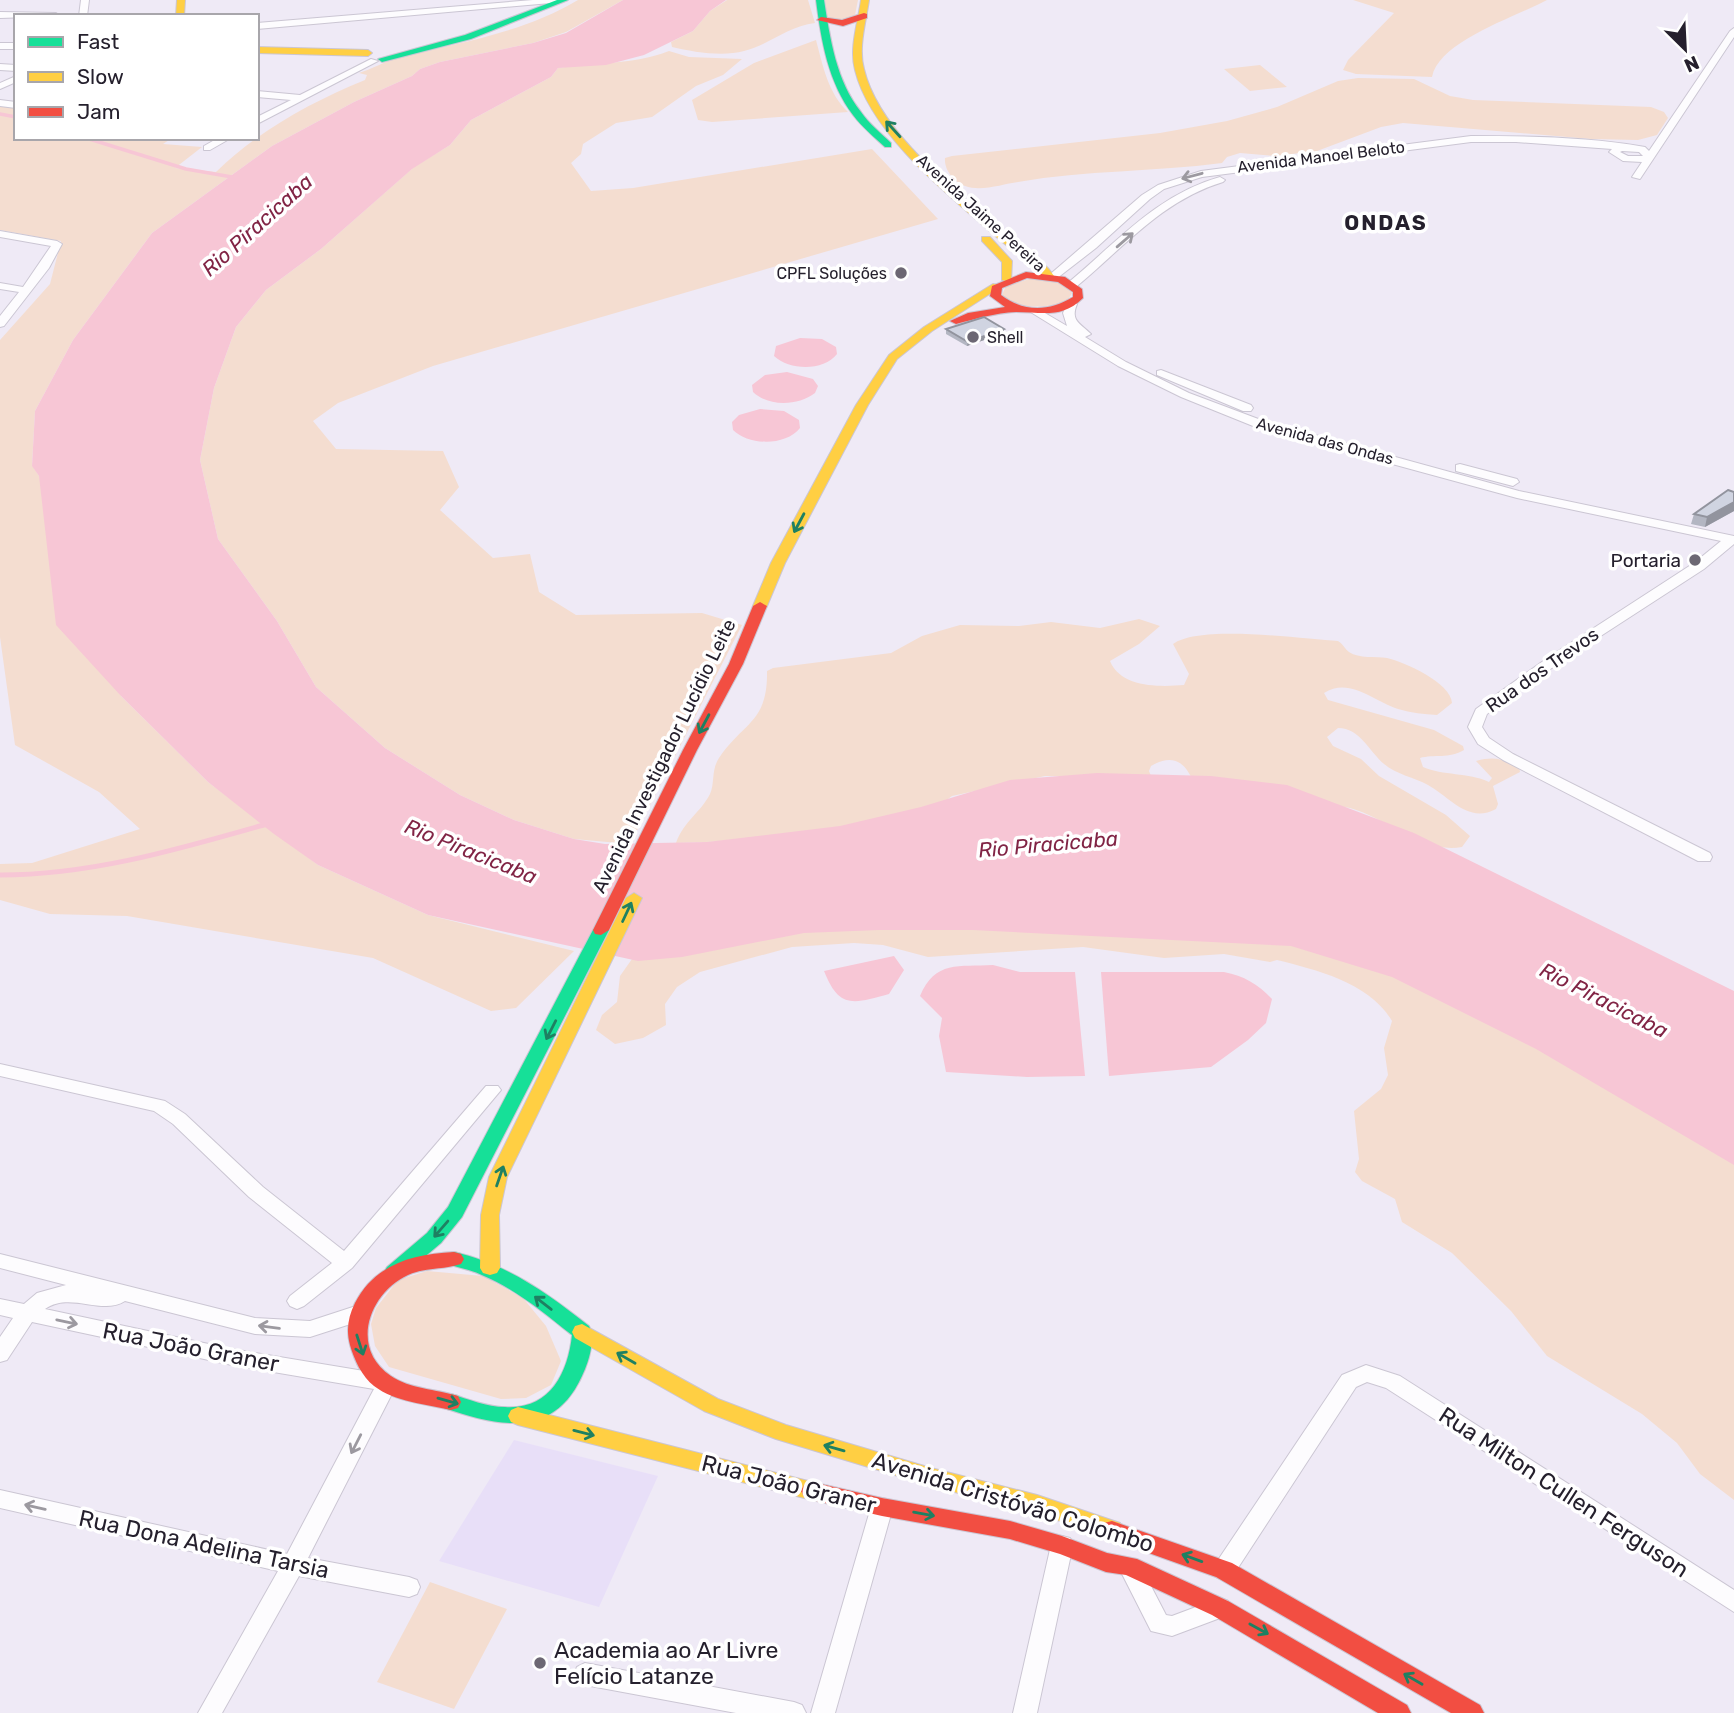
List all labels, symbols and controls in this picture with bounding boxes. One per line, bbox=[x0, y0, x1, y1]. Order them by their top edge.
legend bbox=[14, 14, 259, 140]
north arrow bbox=[1650, 14, 1720, 84]
text: Fast bbox=[77, 29, 119, 54]
text: N bbox=[1681, 51, 1703, 77]
text: Slow bbox=[77, 64, 124, 89]
text: Jam bbox=[77, 99, 121, 124]
one-way arrow bbox=[885, 120, 901, 138]
street label: Avenida Manoel Beloto bbox=[1236, 137, 1406, 177]
street label: Avenida Jaime Pereira bbox=[913, 150, 1049, 276]
water label: Rio Piracicaba bbox=[196, 169, 318, 281]
one-way arrow bbox=[1181, 171, 1203, 184]
district label: ONDAS bbox=[1344, 210, 1428, 235]
one-way arrow bbox=[1116, 232, 1134, 248]
place label: CPFL Soluções bbox=[776, 264, 887, 283]
marker: CPFL Soluções bbox=[893, 265, 909, 281]
place label: Shell bbox=[987, 328, 1023, 347]
marker: Shell bbox=[965, 329, 981, 345]
street label: Avenida das Ondas bbox=[1254, 414, 1396, 468]
one-way arrow bbox=[792, 512, 806, 533]
place label: Portaria bbox=[1611, 549, 1681, 572]
marker: Portaria bbox=[1687, 552, 1703, 568]
street label: Avenida Investigador Lucídio Leite bbox=[587, 615, 741, 897]
street label: Rua dos Trevos bbox=[1481, 623, 1603, 717]
one-way arrow bbox=[696, 713, 710, 734]
water label: Rio Piracicaba bbox=[401, 813, 541, 889]
water label: Rio Piracicaba bbox=[977, 825, 1119, 863]
one-way arrow bbox=[621, 902, 635, 923]
water label: Rio Piracicaba bbox=[1536, 957, 1672, 1043]
one-way arrow bbox=[544, 1019, 557, 1040]
one-way arrow bbox=[495, 1166, 507, 1188]
one-way arrow bbox=[433, 1220, 449, 1238]
one-way arrow bbox=[535, 1295, 553, 1310]
one-way arrow bbox=[55, 1316, 78, 1329]
street label: Rua João Graner bbox=[100, 1316, 282, 1378]
one-way arrow bbox=[259, 1321, 281, 1334]
one-way arrow bbox=[355, 1334, 368, 1356]
one-way arrow bbox=[617, 1351, 637, 1365]
one-way arrow bbox=[437, 1395, 459, 1408]
street label: Rua Milton Cullen Ferguson bbox=[1434, 1401, 1694, 1583]
one-way arrow bbox=[572, 1427, 595, 1440]
one-way arrow bbox=[348, 1433, 362, 1454]
one-way arrow bbox=[824, 1441, 846, 1454]
street label: Avenida Cristóvão Colombo bbox=[869, 1446, 1157, 1558]
street label: Rua João Graner bbox=[699, 1449, 879, 1519]
one-way arrow bbox=[24, 1500, 47, 1513]
street label: Rua Dona Adelina Tarsia bbox=[76, 1504, 332, 1584]
one-way arrow bbox=[912, 1508, 935, 1522]
one-way arrow bbox=[1182, 1551, 1204, 1563]
one-way arrow bbox=[1248, 1622, 1268, 1636]
place label: Academia ao Ar Livre Felício Latanze bbox=[554, 1636, 778, 1690]
marker: Academia ao Ar Livre Felício Latanze bbox=[532, 1655, 548, 1671]
one-way arrow bbox=[1403, 1672, 1423, 1686]

